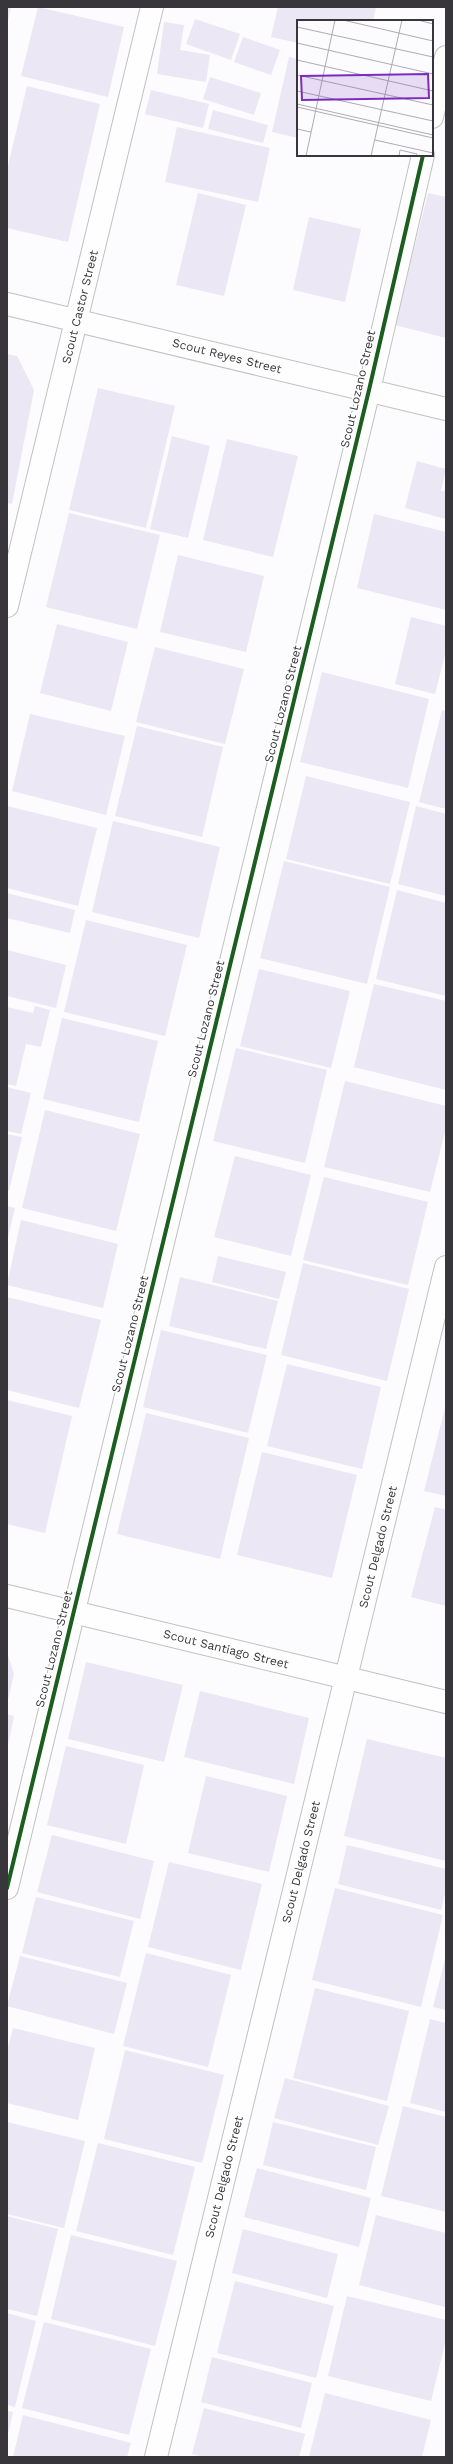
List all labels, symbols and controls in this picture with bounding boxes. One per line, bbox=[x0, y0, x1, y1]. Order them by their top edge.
inset map bbox=[297, 20, 433, 156]
street label: Scout Castor Street bbox=[59, 249, 101, 365]
street label: Scout Lozano Street bbox=[338, 329, 378, 449]
street label: Scout Reyes Street bbox=[171, 336, 283, 376]
street label: Scout Lozano Street bbox=[262, 644, 304, 764]
street label: Scout Lozano Street bbox=[185, 959, 227, 1079]
street label: Scout Lozano Street bbox=[109, 1274, 151, 1394]
street label: Scout Delgado Street bbox=[356, 1484, 400, 1610]
street label: Scout Lozano Street bbox=[33, 1589, 75, 1709]
street label: Scout Santiago Street bbox=[162, 1627, 290, 1671]
street label: Scout Delgado Street bbox=[279, 1799, 323, 1925]
street label: Scout Delgado Street bbox=[202, 2114, 246, 2240]

